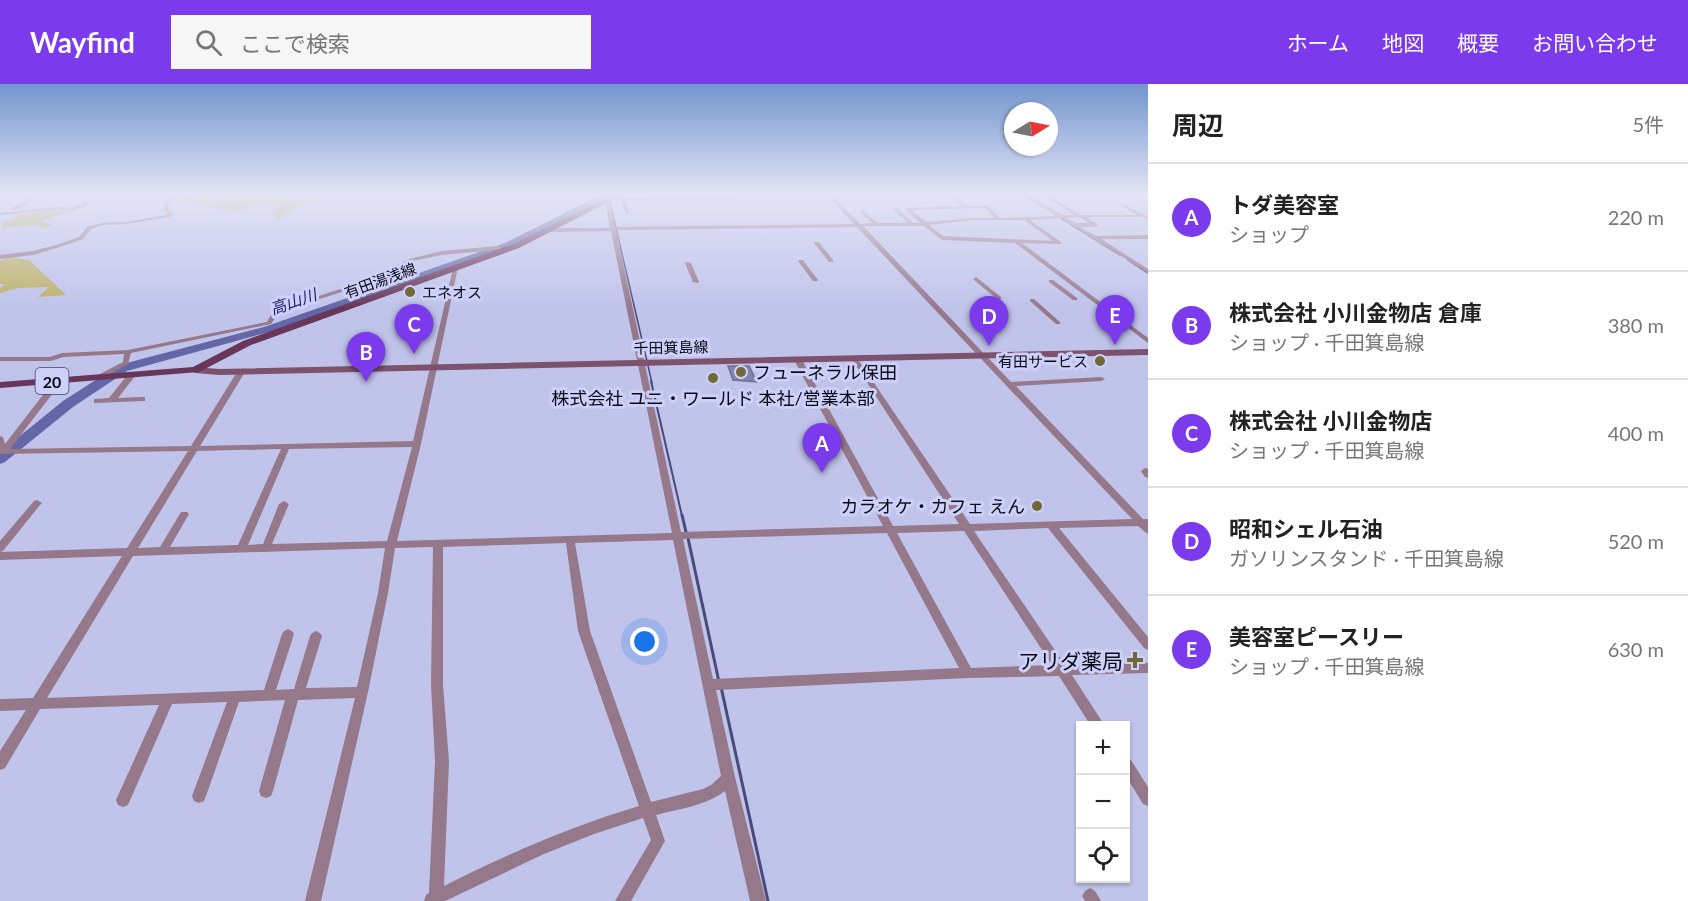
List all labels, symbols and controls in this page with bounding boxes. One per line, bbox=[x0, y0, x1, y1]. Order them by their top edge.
search box bbox=[171, 15, 591, 69]
text: Wayfind bbox=[30, 25, 135, 59]
icon: search bbox=[192, 26, 225, 59]
text: ここで検索 bbox=[240, 30, 350, 57]
text: ホーム bbox=[1287, 30, 1349, 55]
text: 地図 bbox=[1382, 30, 1424, 55]
text: 概要 bbox=[1457, 30, 1499, 55]
text: お問い合わせ bbox=[1532, 30, 1658, 55]
north arrow bbox=[1004, 102, 1058, 156]
text: 周辺 bbox=[1172, 109, 1224, 141]
text: 5件 bbox=[1632, 112, 1664, 136]
text: トダ美容室 bbox=[1229, 191, 1339, 218]
text: A bbox=[1185, 205, 1198, 229]
text: 220 m bbox=[1608, 205, 1664, 229]
text: ショップ bbox=[1229, 222, 1309, 246]
street label: 有田湯浅線 bbox=[342, 259, 418, 301]
place label: エネオス bbox=[422, 283, 482, 301]
water label: 高山川 bbox=[267, 284, 321, 318]
marker: エネオス bbox=[403, 285, 417, 299]
pin: D bbox=[970, 296, 1008, 346]
pin: E bbox=[1096, 296, 1134, 345]
text: 株式会社 小川金物店 倉庫 bbox=[1229, 299, 1482, 326]
pin: C bbox=[394, 304, 434, 354]
text: B bbox=[1185, 313, 1198, 337]
text: 380 m bbox=[1608, 313, 1664, 337]
text: ショップ · 千田箕島線 bbox=[1229, 330, 1424, 354]
pin: B bbox=[346, 332, 386, 382]
street label: 千田箕島線 bbox=[633, 337, 709, 357]
place label: 有田サービス bbox=[998, 352, 1088, 370]
marker: 有田サービス bbox=[1093, 354, 1107, 368]
place label: フューネラル保田 bbox=[753, 361, 897, 383]
marker: フューネラル保田 bbox=[734, 365, 748, 379]
road number: 20 bbox=[36, 368, 68, 394]
marker: 株式会社 ユニ・ワールド 本社/営業本部 bbox=[706, 371, 720, 385]
place label: 株式会社 ユニ・ワールド 本社/営業本部 bbox=[551, 387, 875, 409]
text: 株式会社 小川金物店 bbox=[1229, 407, 1432, 434]
text: C bbox=[1185, 421, 1198, 445]
text: 400 m bbox=[1608, 421, 1664, 445]
pin: A bbox=[802, 424, 842, 473]
text: ショップ · 千田箕島線 bbox=[1229, 438, 1424, 462]
place label: カラオケ・カフェ えん bbox=[840, 495, 1025, 517]
marker: カラオケ・カフェ えん bbox=[1030, 499, 1044, 513]
text: 昭和シェル石油 bbox=[1229, 515, 1383, 542]
text: D bbox=[1184, 529, 1199, 553]
text: 520 m bbox=[1608, 529, 1664, 553]
text: ガソリンスタンド · 千田箕島線 bbox=[1229, 546, 1504, 570]
text: 美容室ピースリー bbox=[1229, 623, 1404, 650]
your location bbox=[630, 627, 659, 656]
text: E bbox=[1186, 637, 1197, 661]
text: 630 m bbox=[1608, 637, 1664, 661]
place label: アリダ薬局 bbox=[1018, 648, 1123, 673]
marker: アリダ薬局 bbox=[1128, 653, 1142, 667]
text: ショップ · 千田箕島線 bbox=[1229, 654, 1424, 678]
map controls bbox=[1076, 721, 1130, 883]
button: + bbox=[1076, 721, 1130, 775]
button: − bbox=[1076, 775, 1130, 829]
button: locate bbox=[1076, 829, 1130, 883]

